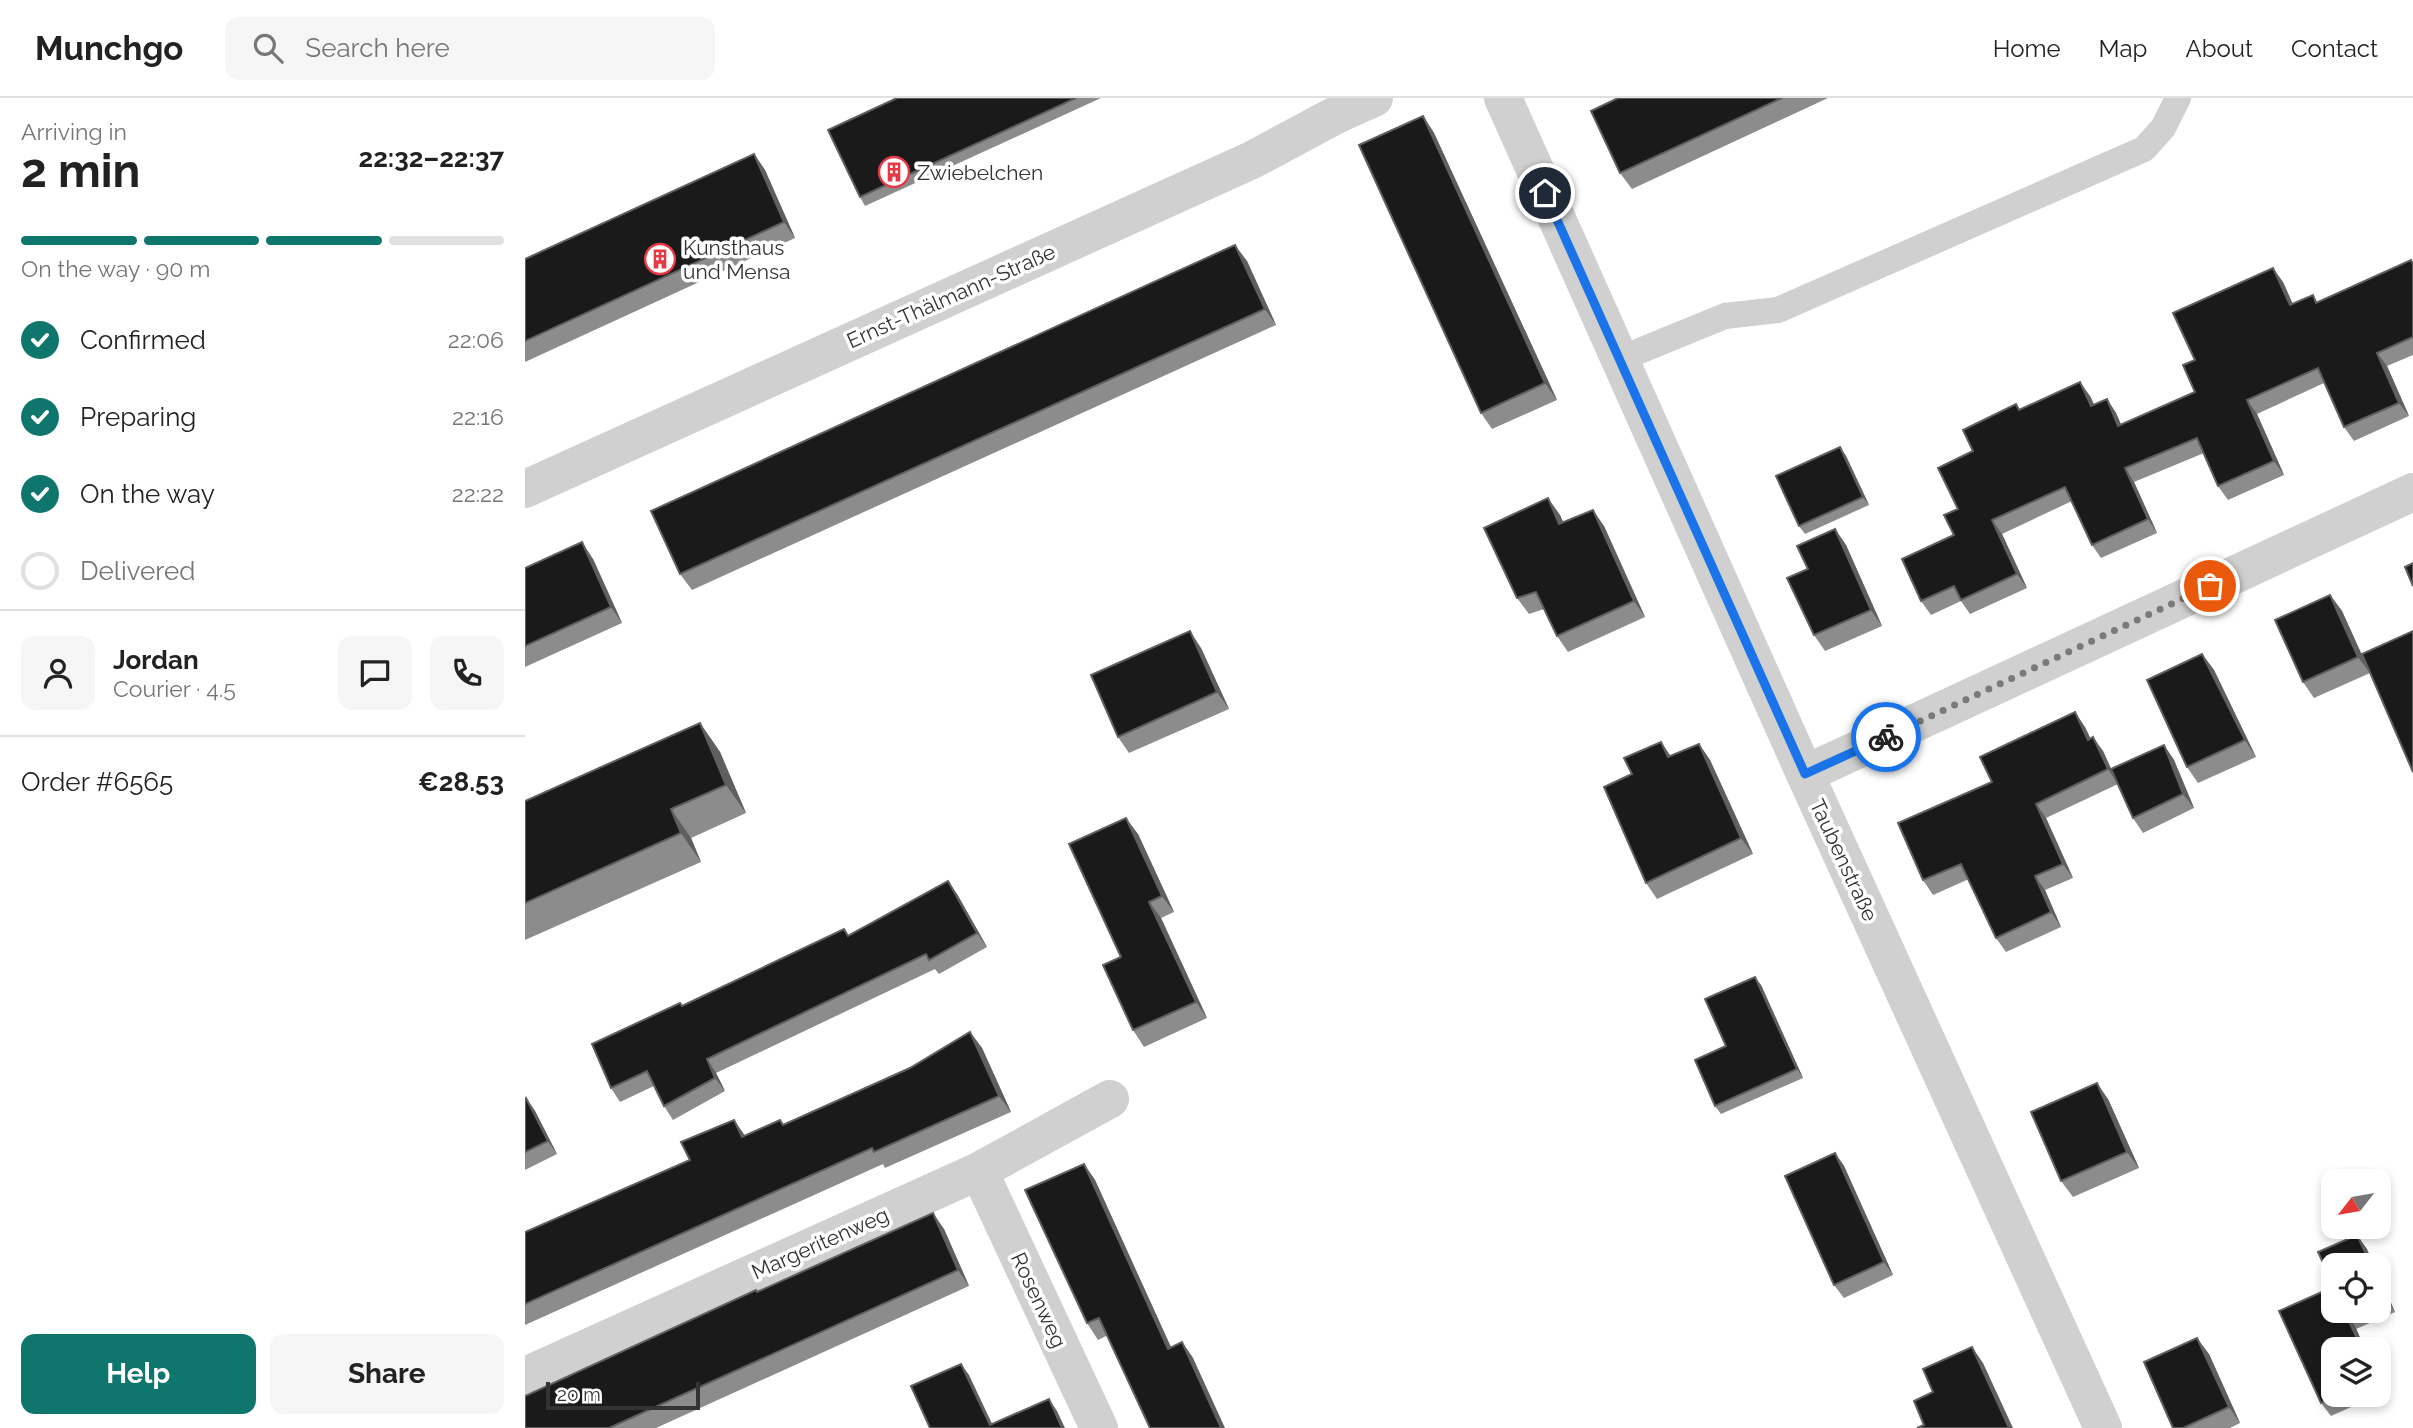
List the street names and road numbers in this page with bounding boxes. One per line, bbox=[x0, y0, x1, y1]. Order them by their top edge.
street label: Ernst-Thälmann-Straße bbox=[843, 239, 1059, 353]
street label: Taubenstraße bbox=[1805, 795, 1883, 925]
street label: Margeritenweg bbox=[748, 1202, 892, 1284]
street label: Rosenweg bbox=[1006, 1248, 1072, 1352]

